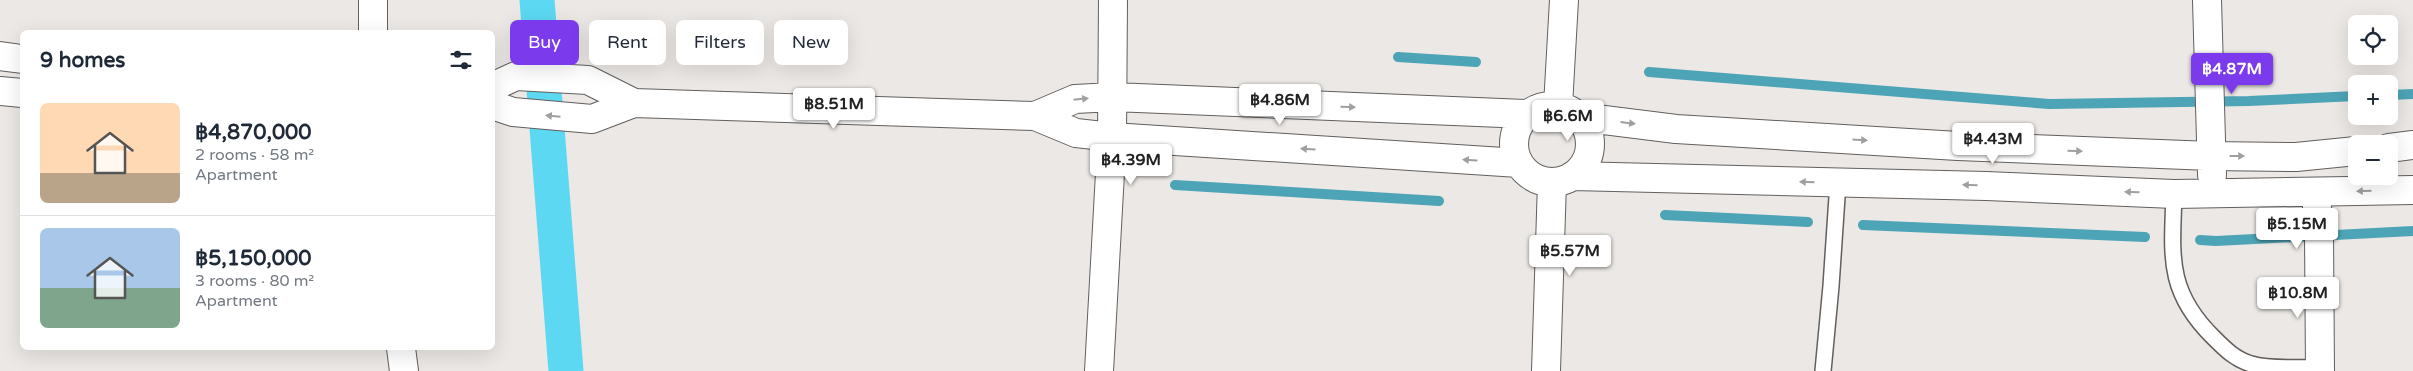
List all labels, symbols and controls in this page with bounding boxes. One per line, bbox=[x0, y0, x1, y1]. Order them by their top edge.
map controls bbox=[2348, 15, 2398, 185]
button: locate bbox=[2348, 15, 2398, 65]
chip: Buy bbox=[510, 20, 579, 65]
chip: Rent bbox=[589, 20, 666, 65]
chip: Filters bbox=[676, 20, 764, 65]
chip: New bbox=[774, 20, 848, 65]
icon: filters bbox=[447, 46, 475, 74]
text: 9 homes bbox=[40, 48, 125, 73]
pin: ฿4.87M bbox=[2191, 52, 2273, 95]
text: ฿4.87M bbox=[2202, 59, 2262, 79]
button: + bbox=[2348, 75, 2398, 125]
pin: ฿4.86M bbox=[1239, 84, 1321, 126]
pin: ฿8.51M bbox=[793, 88, 875, 130]
text: ฿4.86M bbox=[1250, 90, 1310, 110]
text: ฿8.51M bbox=[804, 94, 864, 114]
one-way arrow bbox=[1073, 95, 1089, 103]
pin: ฿6.6M bbox=[1533, 100, 1603, 142]
one-way arrow bbox=[1340, 103, 1356, 111]
text: ฿6.6M bbox=[1543, 106, 1593, 126]
one-way arrow bbox=[544, 111, 560, 119]
one-way arrow bbox=[1621, 119, 1637, 127]
text: ฿4,870,000 bbox=[195, 120, 312, 145]
pin: ฿4.43M bbox=[1952, 122, 2034, 165]
icon: home bbox=[80, 123, 140, 183]
text: ฿4.43M bbox=[1963, 129, 2023, 149]
button: − bbox=[2348, 135, 2398, 185]
one-way arrow bbox=[1852, 137, 1868, 145]
pin: ฿4.39M bbox=[1090, 144, 1172, 186]
text: 2 rooms · 58 m² bbox=[195, 145, 314, 165]
one-way arrow bbox=[1300, 145, 1316, 153]
one-way arrow bbox=[2067, 147, 2083, 155]
text: ฿4.39M bbox=[1101, 150, 1161, 170]
one-way arrow bbox=[2229, 152, 2245, 160]
one-way arrow bbox=[1462, 155, 1478, 163]
text: Apartment bbox=[195, 165, 278, 185]
one-way arrow bbox=[1799, 177, 1815, 185]
one-way arrow bbox=[1961, 181, 1977, 189]
one-way arrow bbox=[2356, 187, 2372, 195]
one-way arrow bbox=[2124, 188, 2140, 196]
pin: ฿5.15M bbox=[2256, 208, 2338, 250]
text: ฿5.15M bbox=[2267, 214, 2327, 234]
pin: ฿5.57M bbox=[1529, 234, 1611, 277]
text: ฿5.57M bbox=[1540, 241, 1600, 261]
text: ฿5,150,000 bbox=[195, 246, 311, 271]
icon: home bbox=[80, 248, 140, 308]
text: 3 rooms · 80 m² bbox=[195, 271, 314, 291]
pin: ฿10.8M bbox=[2257, 276, 2339, 319]
text: ฿10.8M bbox=[2268, 283, 2328, 303]
text: Apartment bbox=[195, 291, 278, 311]

